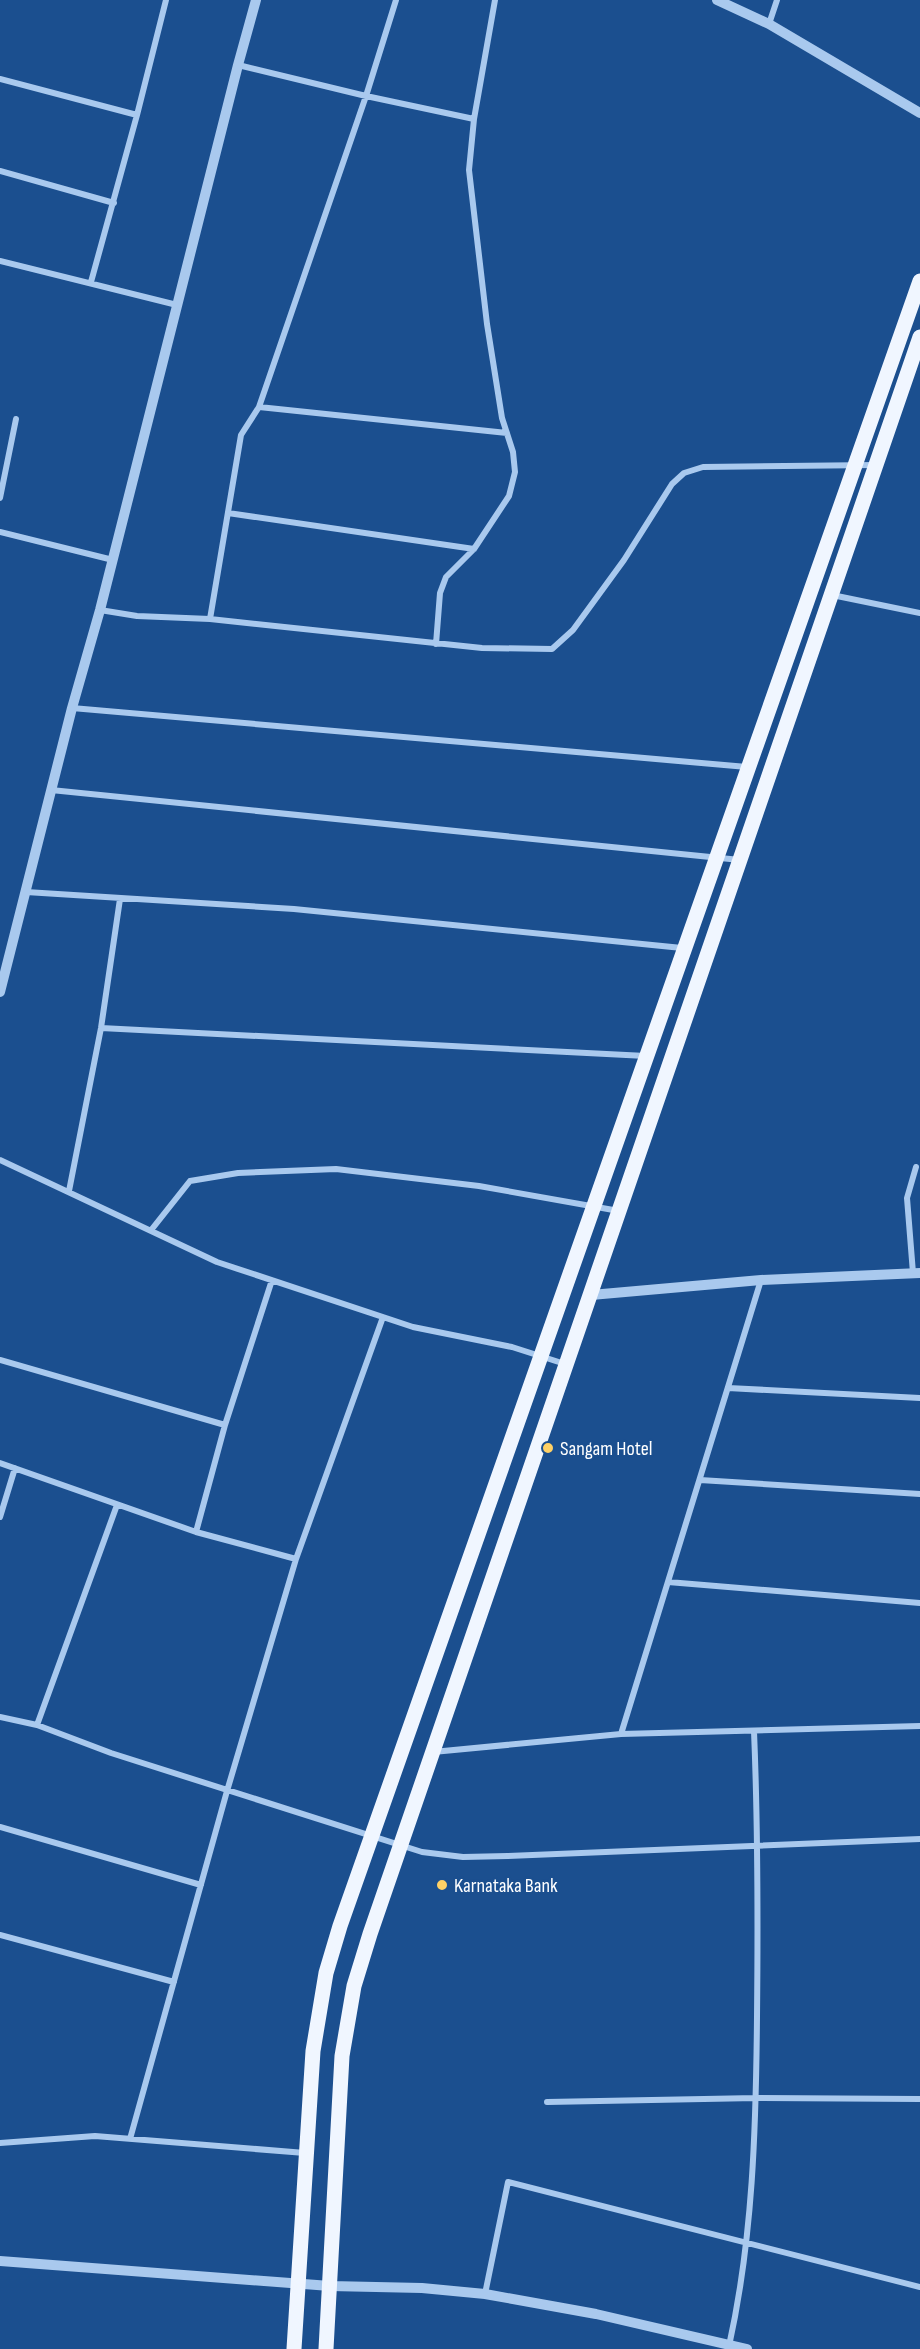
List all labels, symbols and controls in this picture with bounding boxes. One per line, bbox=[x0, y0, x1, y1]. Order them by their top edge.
place label: Sangam Hotel bbox=[560, 1437, 652, 1461]
marker: Sangam Hotel bbox=[541, 1441, 555, 1455]
place label: Karnataka Bank bbox=[454, 1874, 558, 1898]
marker: Karnataka Bank bbox=[435, 1878, 449, 1892]

